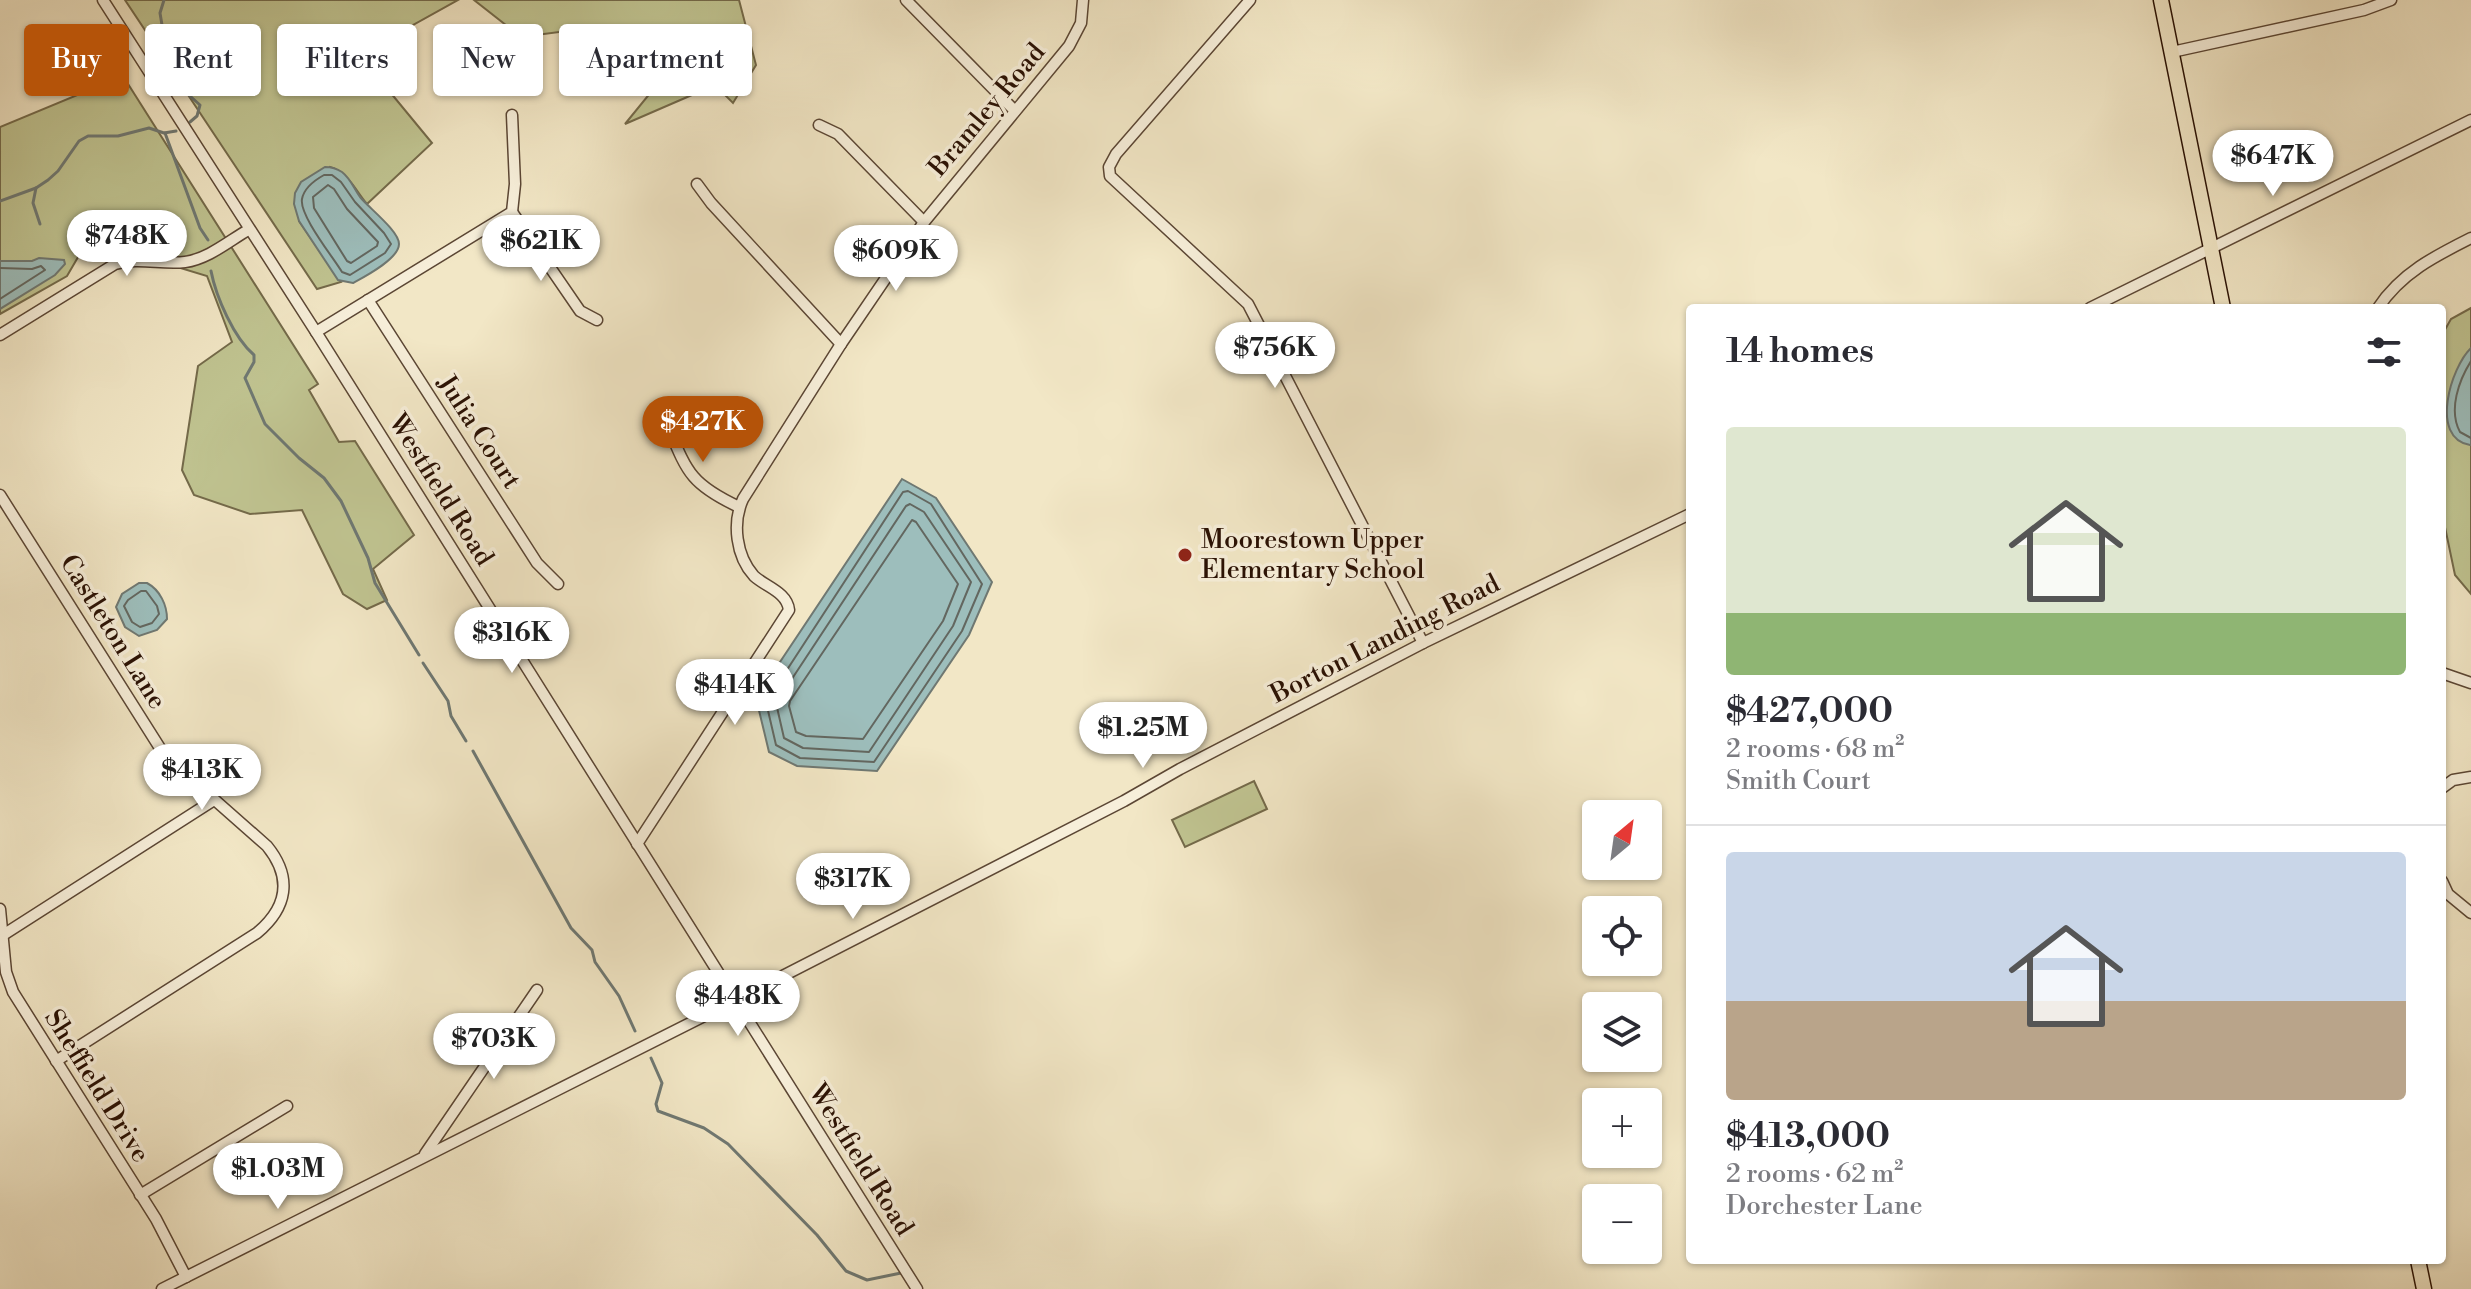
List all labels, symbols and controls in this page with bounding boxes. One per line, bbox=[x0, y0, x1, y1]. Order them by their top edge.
chip: Buy bbox=[24, 24, 129, 96]
chip: Rent bbox=[145, 24, 261, 96]
chip: Filters bbox=[277, 24, 417, 96]
chip: New bbox=[433, 24, 543, 96]
chip: Apartment bbox=[559, 24, 752, 96]
street label: Bramley Road bbox=[921, 37, 1052, 184]
pin: $647K bbox=[2217, 130, 2329, 198]
text: $647K bbox=[2230, 140, 2316, 172]
pin: $748K bbox=[71, 210, 183, 278]
pin: $621K bbox=[485, 215, 597, 283]
text: $748K bbox=[85, 220, 169, 252]
text: $621K bbox=[500, 225, 582, 257]
pin: $609K bbox=[840, 225, 952, 293]
text: $609K bbox=[852, 235, 940, 267]
pin: $756K bbox=[1219, 322, 1331, 390]
icon: filters bbox=[2362, 330, 2406, 374]
text: 14 homes bbox=[1726, 331, 1874, 373]
text: $756K bbox=[1233, 332, 1317, 364]
street label: Julia Court bbox=[430, 368, 528, 495]
pin: $427K bbox=[647, 396, 759, 464]
text: $427K bbox=[660, 406, 746, 438]
street label: Westfield Road bbox=[381, 407, 501, 572]
icon: home bbox=[1994, 479, 2138, 623]
place label: Moorestown Upper Elementary School bbox=[1201, 524, 1425, 586]
marker: Moorestown Upper Elementary School bbox=[1176, 546, 1194, 564]
street label: Castleton Lane bbox=[53, 549, 173, 715]
street label: Borton Landing Road bbox=[1264, 567, 1505, 711]
pin: $316K bbox=[456, 607, 568, 675]
text: $316K bbox=[472, 617, 552, 649]
pin: $414K bbox=[679, 659, 791, 727]
text: $414K bbox=[694, 669, 776, 701]
text: $427,000 bbox=[1726, 691, 1893, 733]
pin: $1.25M bbox=[1078, 702, 1208, 770]
text: $1.25M bbox=[1097, 712, 1189, 744]
text: 2 rooms · 68 m² bbox=[1726, 733, 1904, 765]
pin: $413K bbox=[146, 744, 258, 812]
text: $413K bbox=[161, 754, 243, 786]
text: Smith Court bbox=[1726, 765, 1871, 797]
north arrow bbox=[1582, 800, 1662, 880]
map controls bbox=[1582, 800, 1662, 1264]
pin: $317K bbox=[797, 853, 909, 921]
text: $317K bbox=[814, 863, 892, 895]
button: locate bbox=[1582, 896, 1662, 976]
icon: home bbox=[1994, 904, 2138, 1048]
pin: $448K bbox=[682, 970, 794, 1038]
text: $448K bbox=[694, 980, 782, 1012]
button: layers bbox=[1582, 992, 1662, 1072]
street label: Sheffield Drive bbox=[37, 1004, 157, 1168]
pin: $703K bbox=[438, 1013, 550, 1081]
text: $703K bbox=[451, 1023, 537, 1055]
street label: Westfield Road bbox=[801, 1077, 921, 1242]
button: + bbox=[1582, 1088, 1662, 1168]
text: $413,000 bbox=[1726, 1116, 1890, 1158]
pin: $1.03M bbox=[213, 1143, 343, 1211]
text: $1.03M bbox=[231, 1153, 325, 1185]
text: 2 rooms · 62 m² bbox=[1726, 1158, 1903, 1190]
button: − bbox=[1582, 1184, 1662, 1264]
text: Dorchester Lane bbox=[1726, 1190, 1923, 1222]

